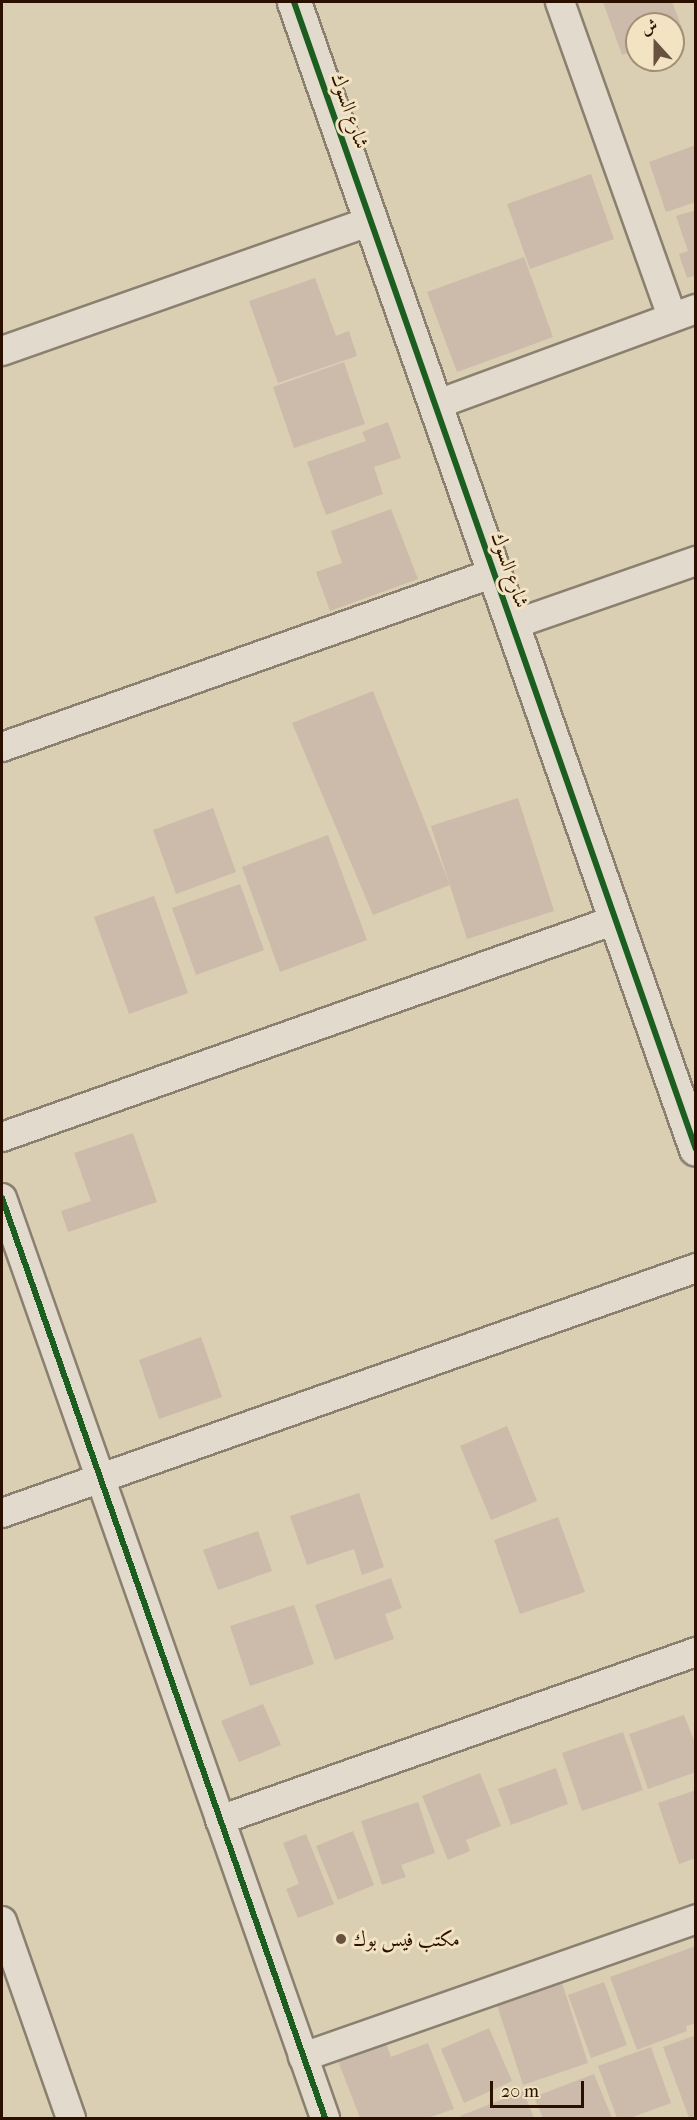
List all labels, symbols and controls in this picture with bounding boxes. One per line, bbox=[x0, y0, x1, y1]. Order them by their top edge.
north arrow bbox=[625, 12, 685, 72]
text: ش bbox=[638, 15, 660, 38]
street label: شارع السوك bbox=[326, 70, 374, 152]
street label: شارع السوك bbox=[486, 529, 534, 611]
place label: مكتب فيس بوك bbox=[353, 1927, 460, 1951]
marker: مكتب فيس بوك bbox=[334, 1932, 348, 1946]
scale bar bbox=[493, 2069, 588, 2107]
text: 20 m bbox=[501, 2081, 539, 2102]

